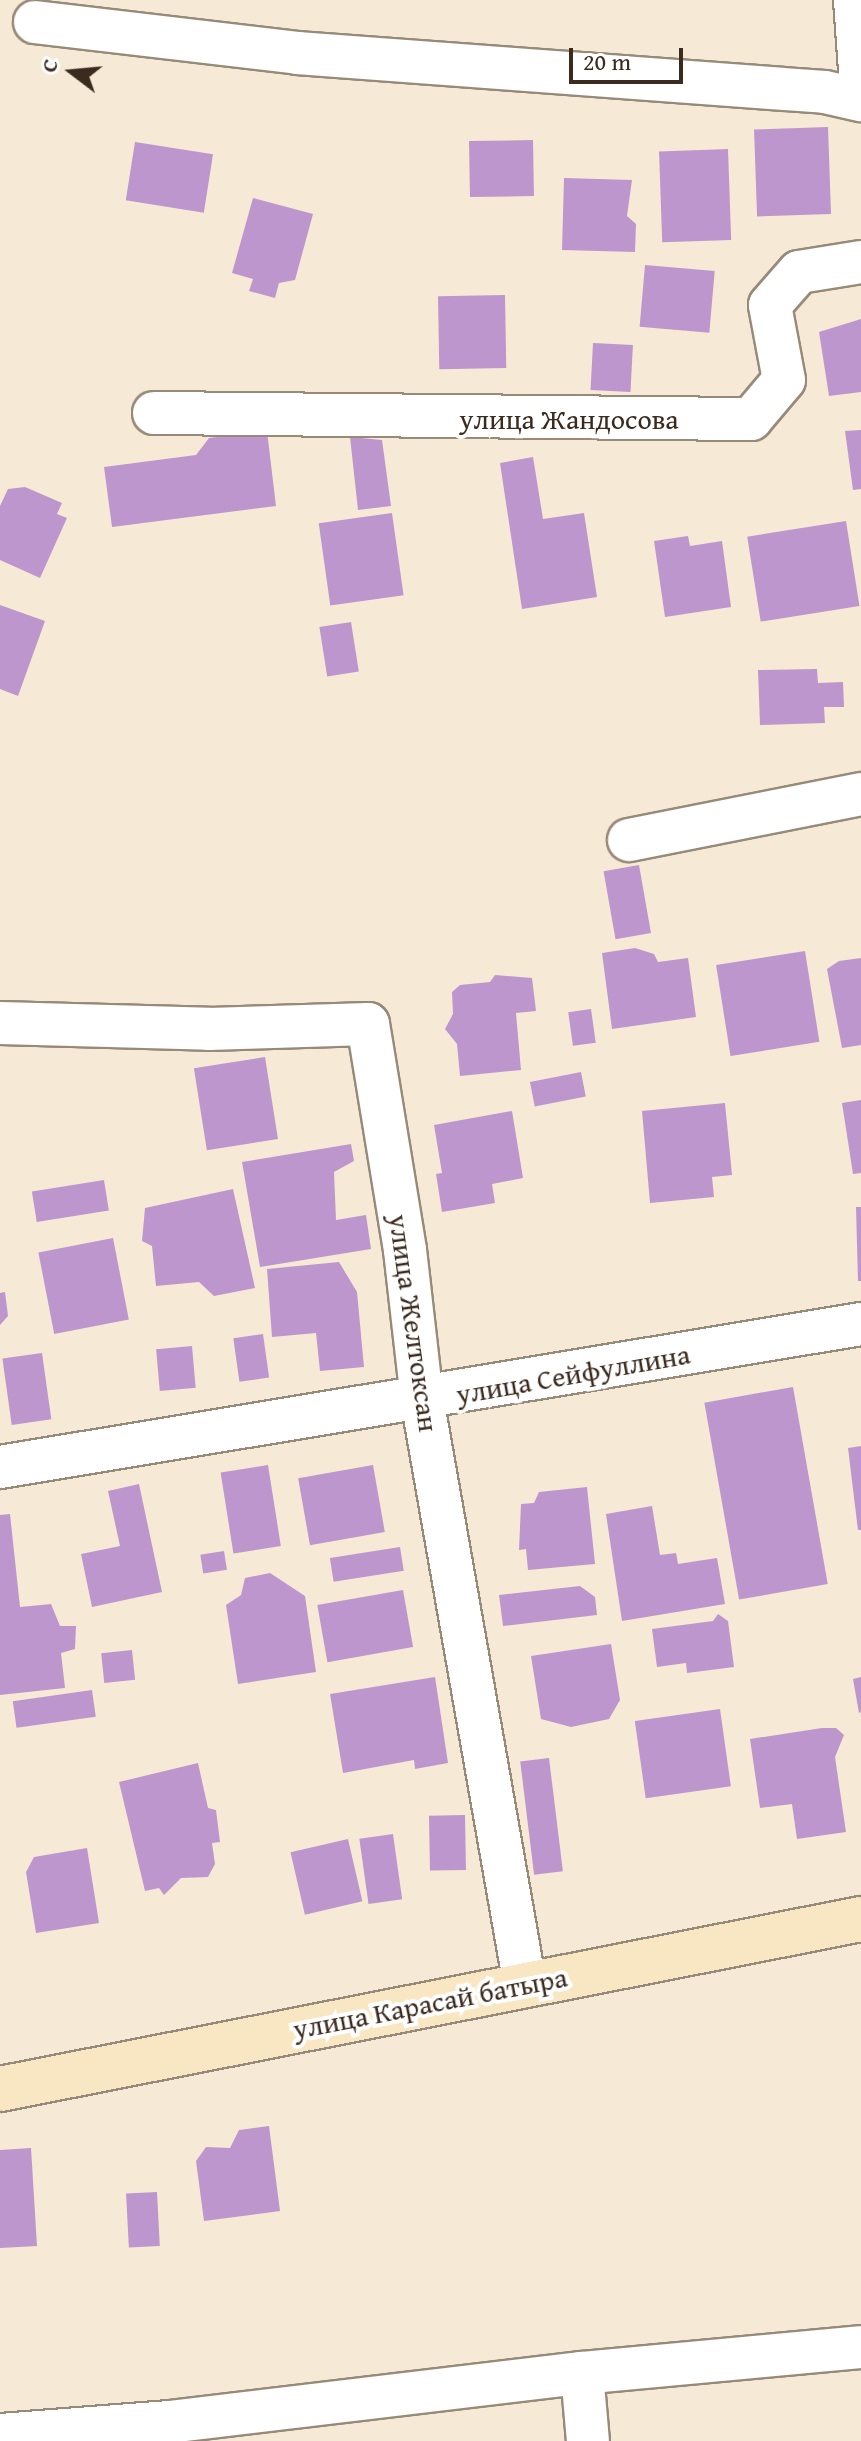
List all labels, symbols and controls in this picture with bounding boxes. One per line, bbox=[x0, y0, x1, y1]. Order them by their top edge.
north arrow bbox=[32, 32, 112, 112]
scale bar bbox=[573, 32, 687, 82]
text: 20 m bbox=[583, 44, 631, 79]
text: С bbox=[32, 55, 66, 76]
street label: улица Жандосова bbox=[459, 402, 679, 436]
street label: улица Желтоксан bbox=[382, 1212, 446, 1434]
street label: улица Сейфуллина bbox=[453, 1337, 693, 1411]
street label: улица Карасай батыра bbox=[290, 1960, 570, 2046]

